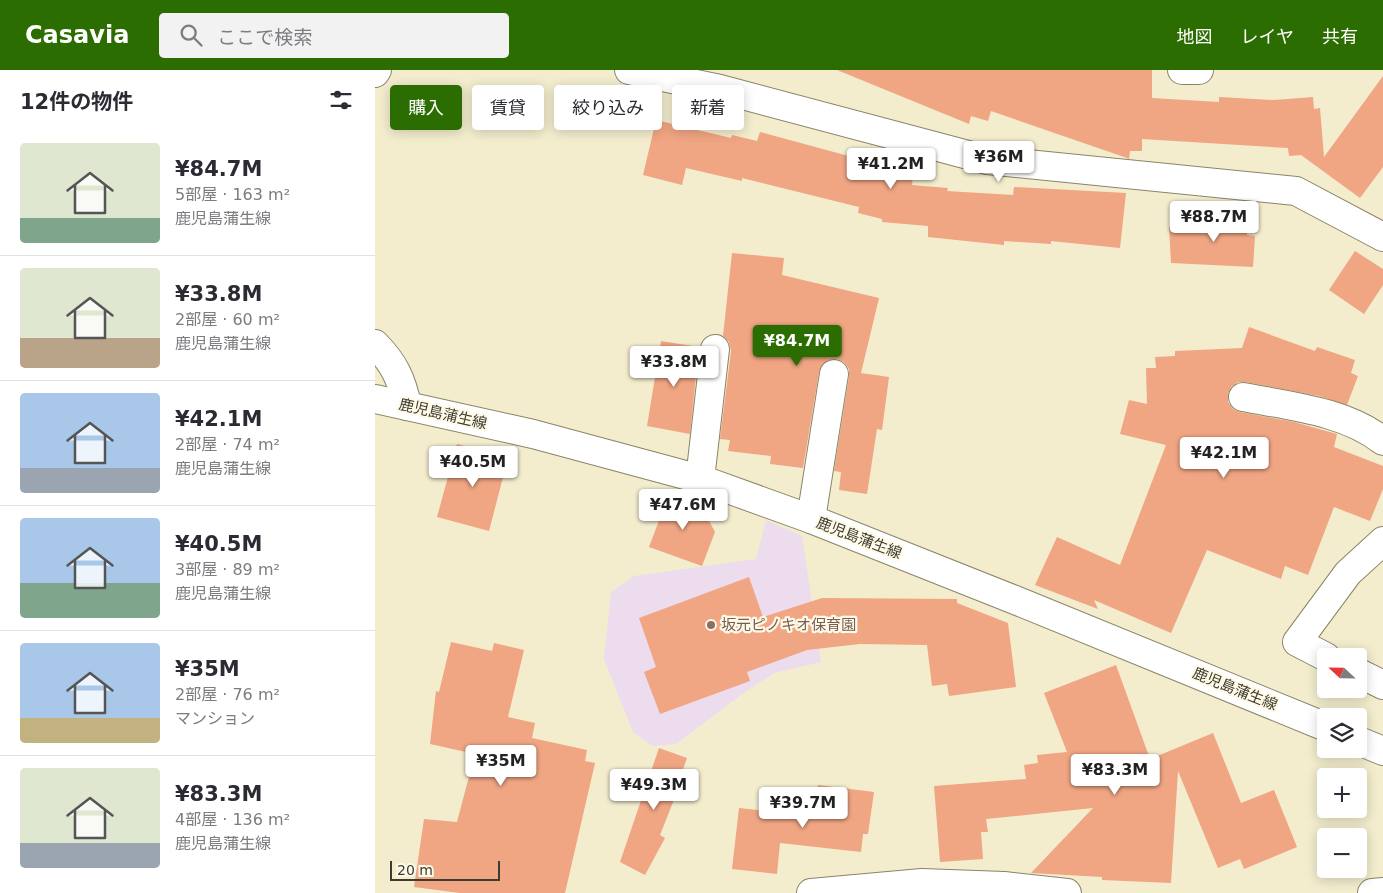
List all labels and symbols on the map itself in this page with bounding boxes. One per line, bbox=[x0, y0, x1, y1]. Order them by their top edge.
pin: ¥36M bbox=[969, 140, 1029, 183]
pin: ¥41.2M bbox=[850, 148, 932, 190]
pin: ¥88.7M bbox=[1173, 200, 1255, 243]
pin: ¥84.7M bbox=[756, 324, 838, 367]
pin: ¥33.8M bbox=[633, 346, 715, 388]
street label: 鹿児島蒲生線 bbox=[397, 395, 489, 433]
pin: ¥42.1M bbox=[1183, 436, 1265, 479]
pin: ¥40.5M bbox=[432, 446, 514, 488]
pin: ¥47.6M bbox=[642, 488, 724, 531]
street label: 鹿児島蒲生線 bbox=[814, 513, 904, 563]
place label: 坂元ピノキオ保育園 bbox=[721, 616, 856, 634]
marker: 坂元ピノキオ保育園 bbox=[705, 619, 717, 631]
north arrow bbox=[1317, 648, 1367, 698]
street label: 鹿児島蒲生線 bbox=[1190, 664, 1280, 714]
pin: ¥35M bbox=[471, 744, 531, 787]
pin: ¥83.3M bbox=[1074, 754, 1156, 796]
pin: ¥49.3M bbox=[613, 768, 695, 811]
pin: ¥39.7M bbox=[762, 786, 844, 829]
scale bar bbox=[390, 858, 500, 881]

